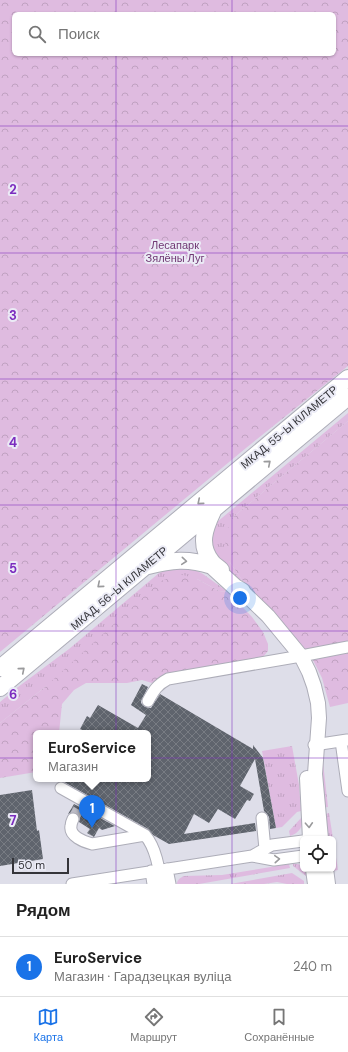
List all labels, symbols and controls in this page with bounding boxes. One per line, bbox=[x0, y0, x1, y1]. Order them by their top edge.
search box bbox=[12, 12, 336, 56]
icon: search bbox=[26, 23, 48, 45]
text: Поиск bbox=[58, 24, 100, 44]
text: 2 bbox=[9, 181, 17, 198]
park label: Лесапарк Зялёны Луг bbox=[146, 238, 204, 265]
text: 3 bbox=[9, 307, 17, 324]
street label: МКАД, 55-Ы КІЛАМЕТР bbox=[238, 382, 340, 472]
text: 4 bbox=[9, 434, 17, 451]
one-way arrow bbox=[264, 461, 271, 468]
one-way arrow bbox=[197, 497, 204, 504]
street label: МКАД, 56-Ы КІЛАМЕТР bbox=[68, 543, 170, 633]
one-way arrow bbox=[181, 557, 187, 566]
text: 5 bbox=[9, 560, 17, 577]
one-way arrow bbox=[97, 580, 104, 587]
your location bbox=[230, 588, 250, 608]
one-way arrow bbox=[17, 667, 24, 674]
text: 6 bbox=[9, 686, 17, 703]
popup bbox=[33, 730, 151, 782]
text: EuroService bbox=[48, 738, 136, 758]
text: Магазин bbox=[48, 758, 98, 775]
pin: 1 bbox=[79, 795, 105, 828]
text: 7 bbox=[10, 812, 17, 829]
one-way arrow bbox=[305, 822, 314, 828]
map controls bbox=[300, 836, 336, 872]
button: locate bbox=[300, 836, 336, 872]
one-way arrow bbox=[274, 855, 280, 864]
scale bar bbox=[12, 856, 69, 875]
text: 50 m bbox=[18, 858, 45, 872]
text: Рядом bbox=[16, 899, 71, 921]
text: EuroService bbox=[54, 948, 142, 968]
text: 1 bbox=[27, 958, 31, 975]
text: 240 m bbox=[293, 958, 332, 975]
text: Магазин · Гарадзецкая вуліца bbox=[54, 968, 231, 985]
tab: Карта bbox=[34, 1006, 63, 1044]
tab: Маршрут bbox=[130, 1006, 177, 1044]
tab: Сохранённые bbox=[244, 1006, 314, 1044]

